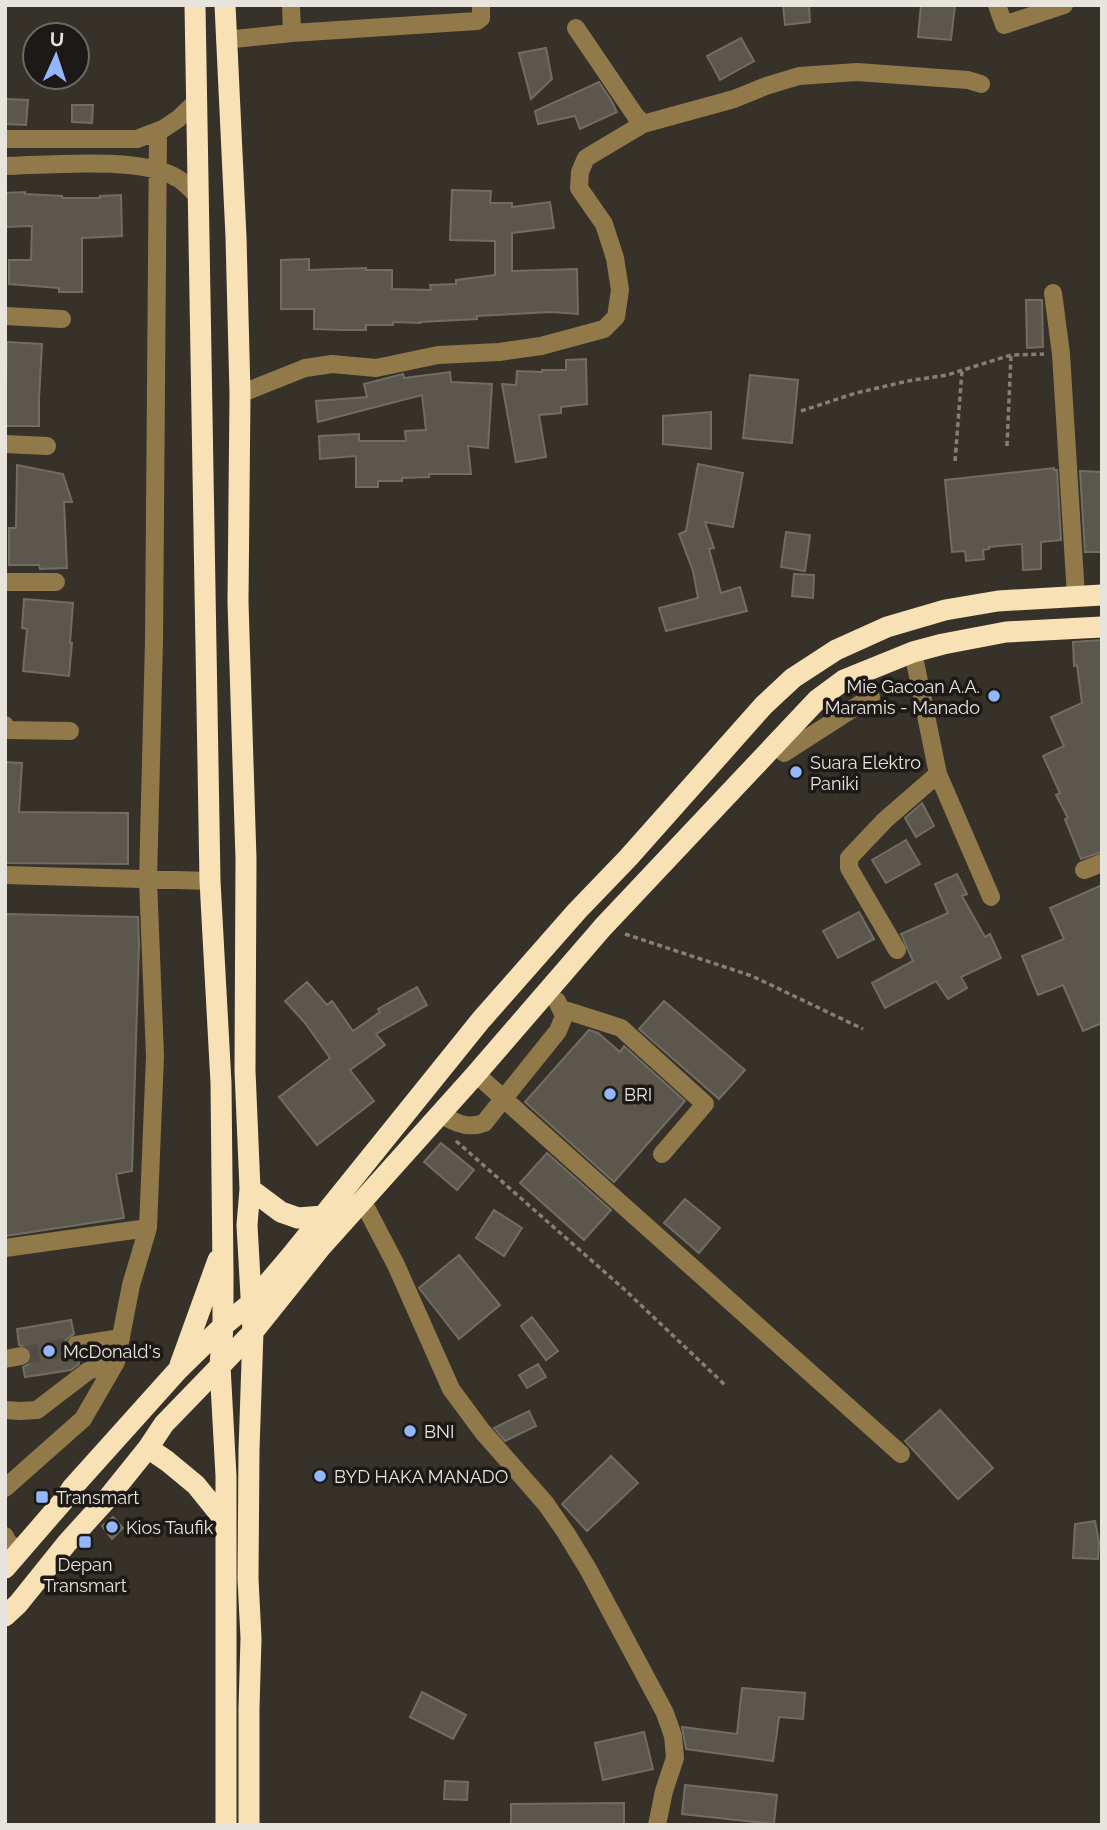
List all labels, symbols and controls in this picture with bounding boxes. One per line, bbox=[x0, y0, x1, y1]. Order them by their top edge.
north arrow bbox=[21, 21, 91, 91]
text: U bbox=[49, 28, 65, 50]
place label: Mie Gacoan A.A. Maramis - Manado bbox=[825, 676, 980, 718]
marker: Mie Gacoan A.A. Maramis - Manado bbox=[986, 688, 1002, 704]
place label: Suara Elektro Paniki bbox=[810, 752, 921, 794]
marker: Suara Elektro Paniki bbox=[788, 764, 804, 780]
place label: BRI bbox=[624, 1084, 652, 1105]
marker: BRI bbox=[602, 1086, 618, 1102]
place label: McDonald's bbox=[63, 1341, 161, 1362]
marker: McDonald's bbox=[41, 1343, 57, 1359]
place label: BNI bbox=[424, 1421, 454, 1442]
marker: BNI bbox=[402, 1423, 418, 1439]
place label: BYD HAKA MANADO bbox=[334, 1466, 508, 1487]
marker: BYD HAKA MANADO bbox=[312, 1468, 328, 1484]
place label: Transmart bbox=[56, 1487, 139, 1508]
marker: Transmart bbox=[34, 1489, 50, 1505]
place label: Kios Taufik bbox=[126, 1517, 214, 1538]
marker: Kios Taufik bbox=[104, 1519, 120, 1535]
marker: Depan Transmart bbox=[77, 1534, 93, 1550]
place label: Depan Transmart bbox=[43, 1554, 127, 1596]

